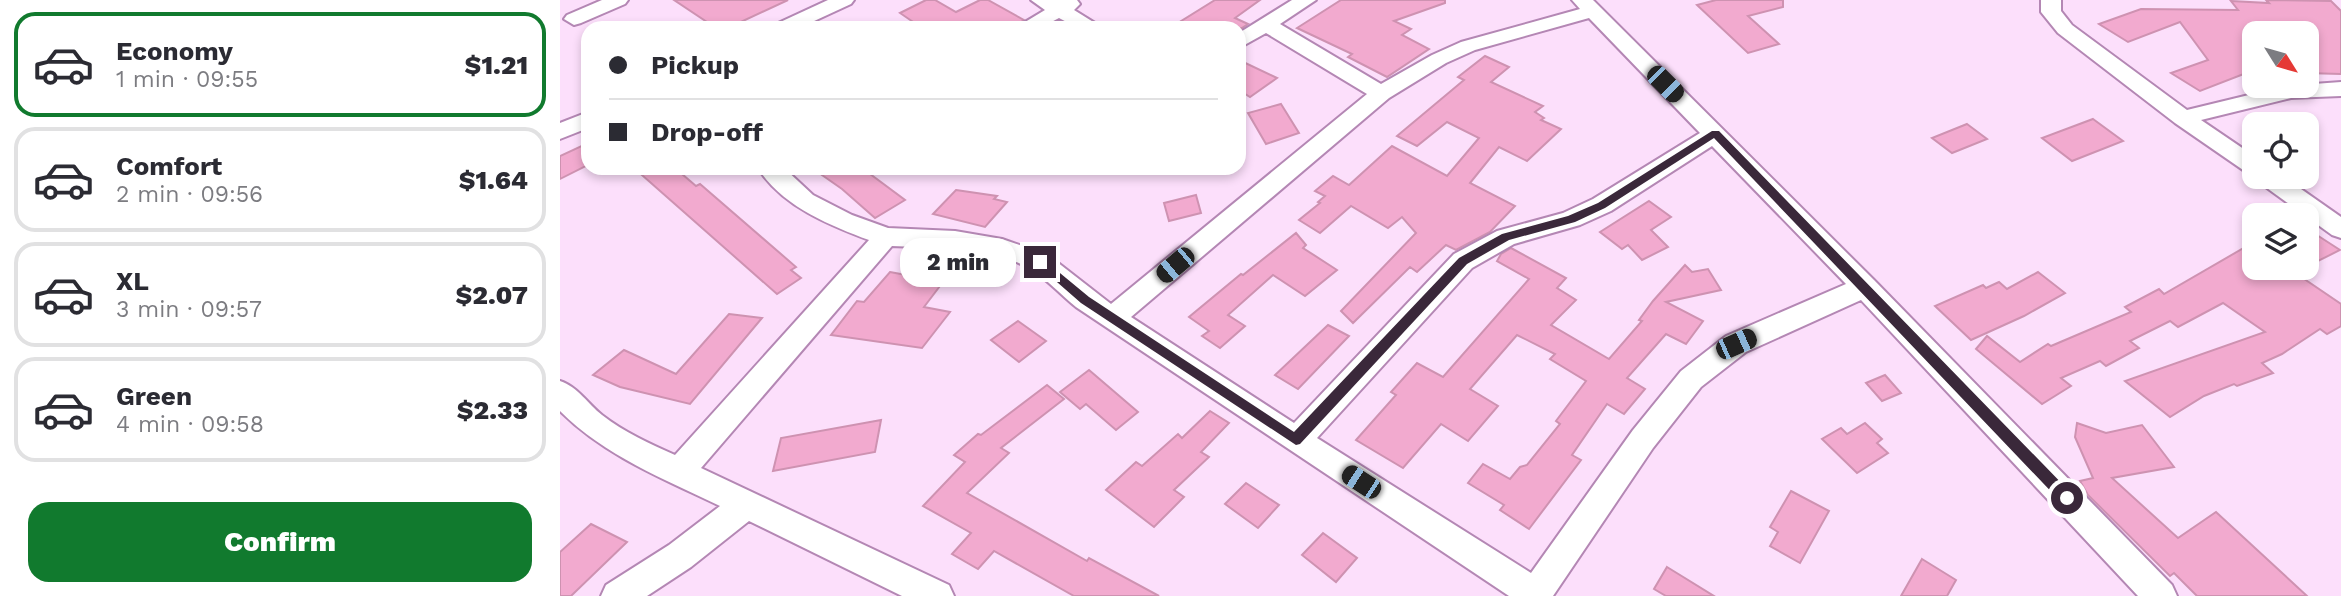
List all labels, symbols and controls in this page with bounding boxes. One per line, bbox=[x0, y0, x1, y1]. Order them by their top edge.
north arrow bbox=[2242, 21, 2319, 98]
map controls bbox=[2242, 21, 2319, 280]
icon: car bbox=[32, 33, 95, 96]
text: Economy bbox=[116, 36, 233, 66]
text: $1.21 bbox=[465, 50, 528, 80]
text: Pickup bbox=[651, 50, 739, 80]
car bbox=[1643, 62, 1688, 106]
text: 1 min · 09:55 bbox=[116, 66, 258, 93]
button: locate bbox=[2242, 112, 2319, 189]
text: Drop-off bbox=[651, 117, 763, 147]
icon: car bbox=[32, 148, 95, 211]
text: Comfort bbox=[116, 151, 222, 181]
text: $1.64 bbox=[459, 165, 528, 195]
text: 2 min · 09:56 bbox=[116, 181, 263, 208]
button: layers bbox=[2242, 203, 2319, 280]
callout: 2 min bbox=[900, 238, 1016, 286]
car bbox=[1153, 243, 1198, 287]
route end bbox=[1024, 246, 1056, 278]
text: 2 min bbox=[927, 249, 989, 276]
icon: car bbox=[32, 263, 95, 326]
text: XL bbox=[116, 266, 149, 296]
text: $2.07 bbox=[455, 280, 528, 310]
text: 3 min · 09:57 bbox=[116, 296, 262, 323]
car bbox=[1713, 326, 1760, 362]
icon: car bbox=[32, 378, 95, 441]
text: Green bbox=[116, 381, 192, 411]
text: $2.33 bbox=[457, 395, 528, 425]
text: 4 min · 09:58 bbox=[116, 411, 264, 438]
car bbox=[1338, 462, 1385, 502]
route start bbox=[2051, 482, 2083, 514]
button: Confirm bbox=[28, 502, 532, 582]

